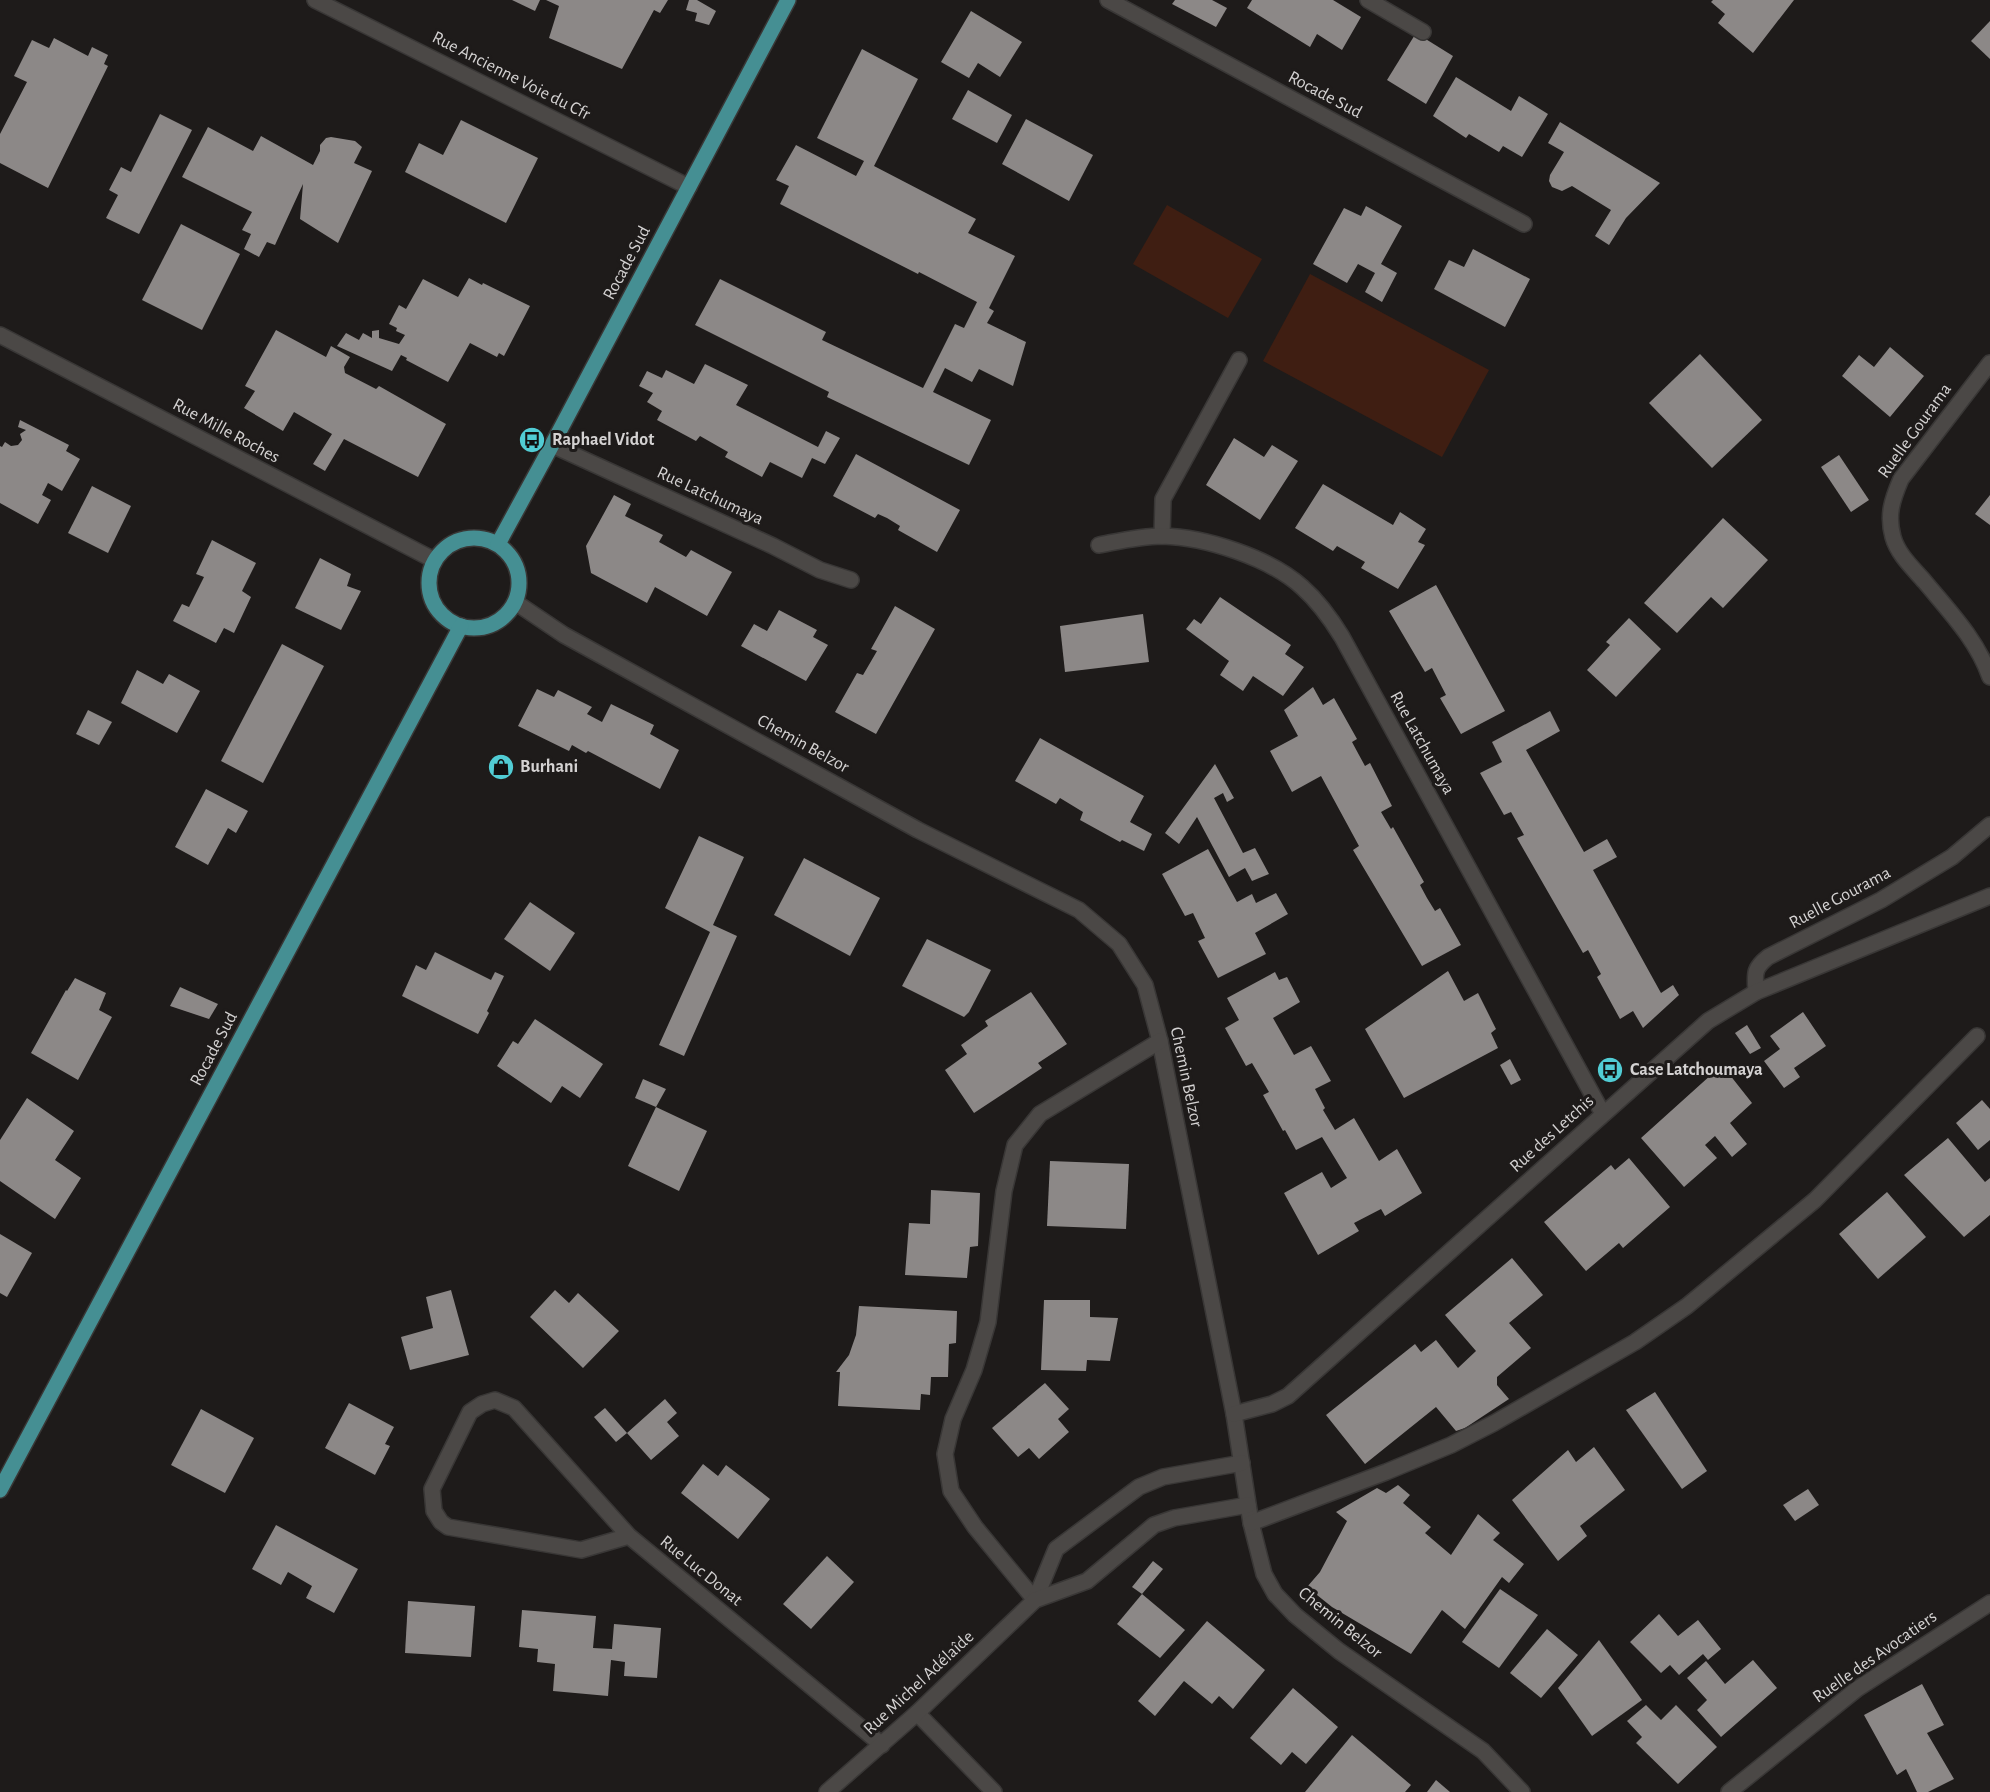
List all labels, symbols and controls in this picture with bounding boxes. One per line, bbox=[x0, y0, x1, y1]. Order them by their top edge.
street label: Rue Ancienne Voie du Cfr bbox=[429, 28, 593, 124]
street label: Rocade Sud bbox=[1285, 68, 1365, 122]
street label: Rocade Sud bbox=[600, 223, 654, 303]
street label: Ruelle Gourama bbox=[1875, 380, 1955, 482]
street label: Rue Mille Roches bbox=[170, 395, 282, 467]
bus stop icon: Raphael Vidot bbox=[517, 425, 547, 455]
place label: Raphael Vidot bbox=[552, 431, 654, 449]
street label: Rue Latchumaya bbox=[654, 464, 766, 528]
street label: Rue Latchumaya bbox=[1386, 688, 1458, 798]
street label: Chemin Belzor bbox=[754, 711, 852, 777]
shop icon: Burhani bbox=[486, 752, 516, 782]
place label: Burhani bbox=[520, 758, 578, 776]
street label: Ruelle Gourama bbox=[1786, 864, 1894, 932]
street label: Rocade Sud bbox=[187, 1009, 241, 1089]
street label: Chemin Belzor bbox=[1167, 1025, 1205, 1129]
bus stop icon: Case Latchoumaya bbox=[1595, 1055, 1625, 1085]
place label: Case Latchoumaya bbox=[1630, 1061, 1763, 1079]
street label: Rue des Letchis bbox=[1507, 1092, 1597, 1176]
street label: Rue Luc Donat bbox=[656, 1532, 746, 1610]
street label: Chemin Belzor bbox=[1295, 1584, 1385, 1662]
street label: Ruelle des Avocatiers bbox=[1810, 1608, 1940, 1706]
street label: Rue Michel Adélaîde bbox=[861, 1628, 977, 1738]

